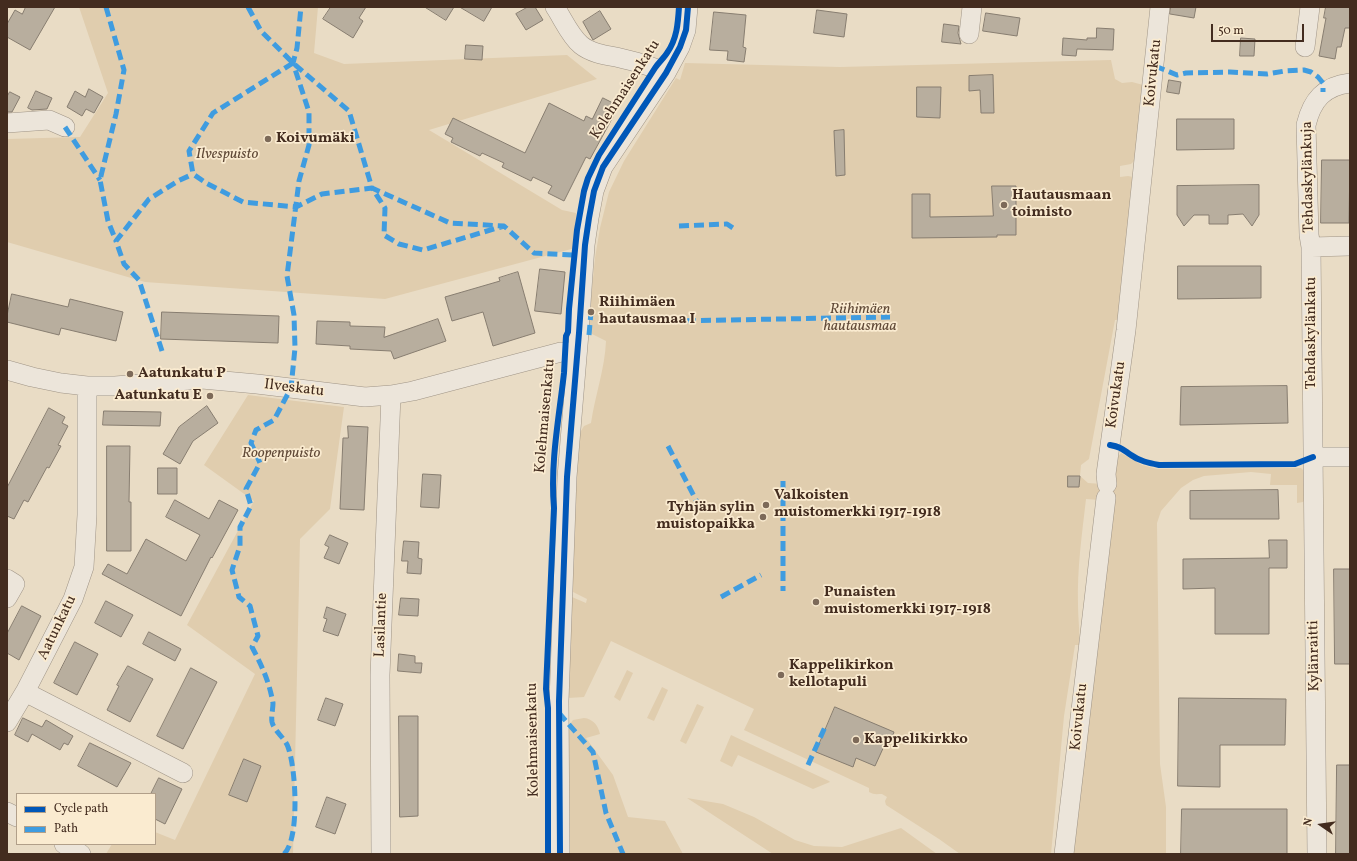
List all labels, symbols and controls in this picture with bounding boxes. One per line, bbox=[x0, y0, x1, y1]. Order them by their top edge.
scale bar bbox=[1213, 16, 1306, 42]
text: 50 m bbox=[1218, 23, 1244, 39]
street label: Kolehmaisenkatu bbox=[587, 37, 665, 143]
street label: Koivukatu bbox=[1142, 38, 1166, 108]
street label: Tehdaskylänkuja bbox=[1299, 121, 1319, 233]
place label: Koivumäki bbox=[276, 130, 355, 148]
marker: Koivumäki bbox=[263, 134, 273, 144]
park label: Ilvespuisto bbox=[196, 146, 258, 164]
place label: Hautausmaan toimisto bbox=[1012, 187, 1111, 222]
marker: Hautausmaan toimisto bbox=[999, 200, 1009, 210]
street label: Tehdaskylänkatu bbox=[1303, 277, 1321, 389]
place label: Riihimäen hautausmaa I bbox=[599, 294, 695, 329]
park label: Riihimäen hautausmaa bbox=[824, 301, 896, 336]
marker: Riihimäen hautausmaa I bbox=[586, 307, 596, 317]
street label: Kolehmaisenkatu bbox=[532, 358, 560, 474]
street label: Koivukatu bbox=[1103, 360, 1131, 430]
place label: Aatunkatu P bbox=[138, 365, 226, 383]
marker: Aatunkatu P bbox=[125, 369, 135, 379]
street label: Ilveskatu bbox=[263, 376, 325, 402]
place label: Aatunkatu E bbox=[114, 387, 202, 405]
marker: Aatunkatu E bbox=[205, 391, 215, 401]
park label: Roopenpuisto bbox=[242, 445, 320, 463]
place label: Valkoisten muistomerkki 1917-1918 bbox=[774, 487, 941, 522]
place label: Tyhjän sylin muistopaikka bbox=[656, 499, 755, 534]
marker: Valkoisten muistomerkki 1917-1918 bbox=[761, 500, 771, 510]
marker: Tyhjän sylin muistopaikka bbox=[758, 512, 768, 522]
place label: Punaisten muistomerkki 1917-1918 bbox=[824, 584, 991, 619]
street label: Lasilantie bbox=[372, 592, 392, 658]
street label: Aatunkatu bbox=[35, 593, 81, 663]
marker: Punaisten muistomerkki 1917-1918 bbox=[811, 597, 821, 607]
street label: Kylänraitti bbox=[1305, 620, 1325, 692]
place label: Kappelikirkon kellotapuli bbox=[789, 657, 894, 692]
marker: Kappelikirkon kellotapuli bbox=[776, 670, 786, 680]
street label: Kolehmaisenkatu bbox=[524, 682, 544, 798]
street label: Koivukatu bbox=[1068, 682, 1092, 752]
place label: Kappelikirkko bbox=[864, 731, 968, 749]
marker: Kappelikirkko bbox=[851, 735, 861, 745]
legend bbox=[16, 793, 156, 845]
text: Cycle path bbox=[54, 801, 109, 817]
north arrow bbox=[1301, 805, 1341, 845]
text: N bbox=[1301, 817, 1317, 828]
text: Path bbox=[54, 821, 78, 837]

